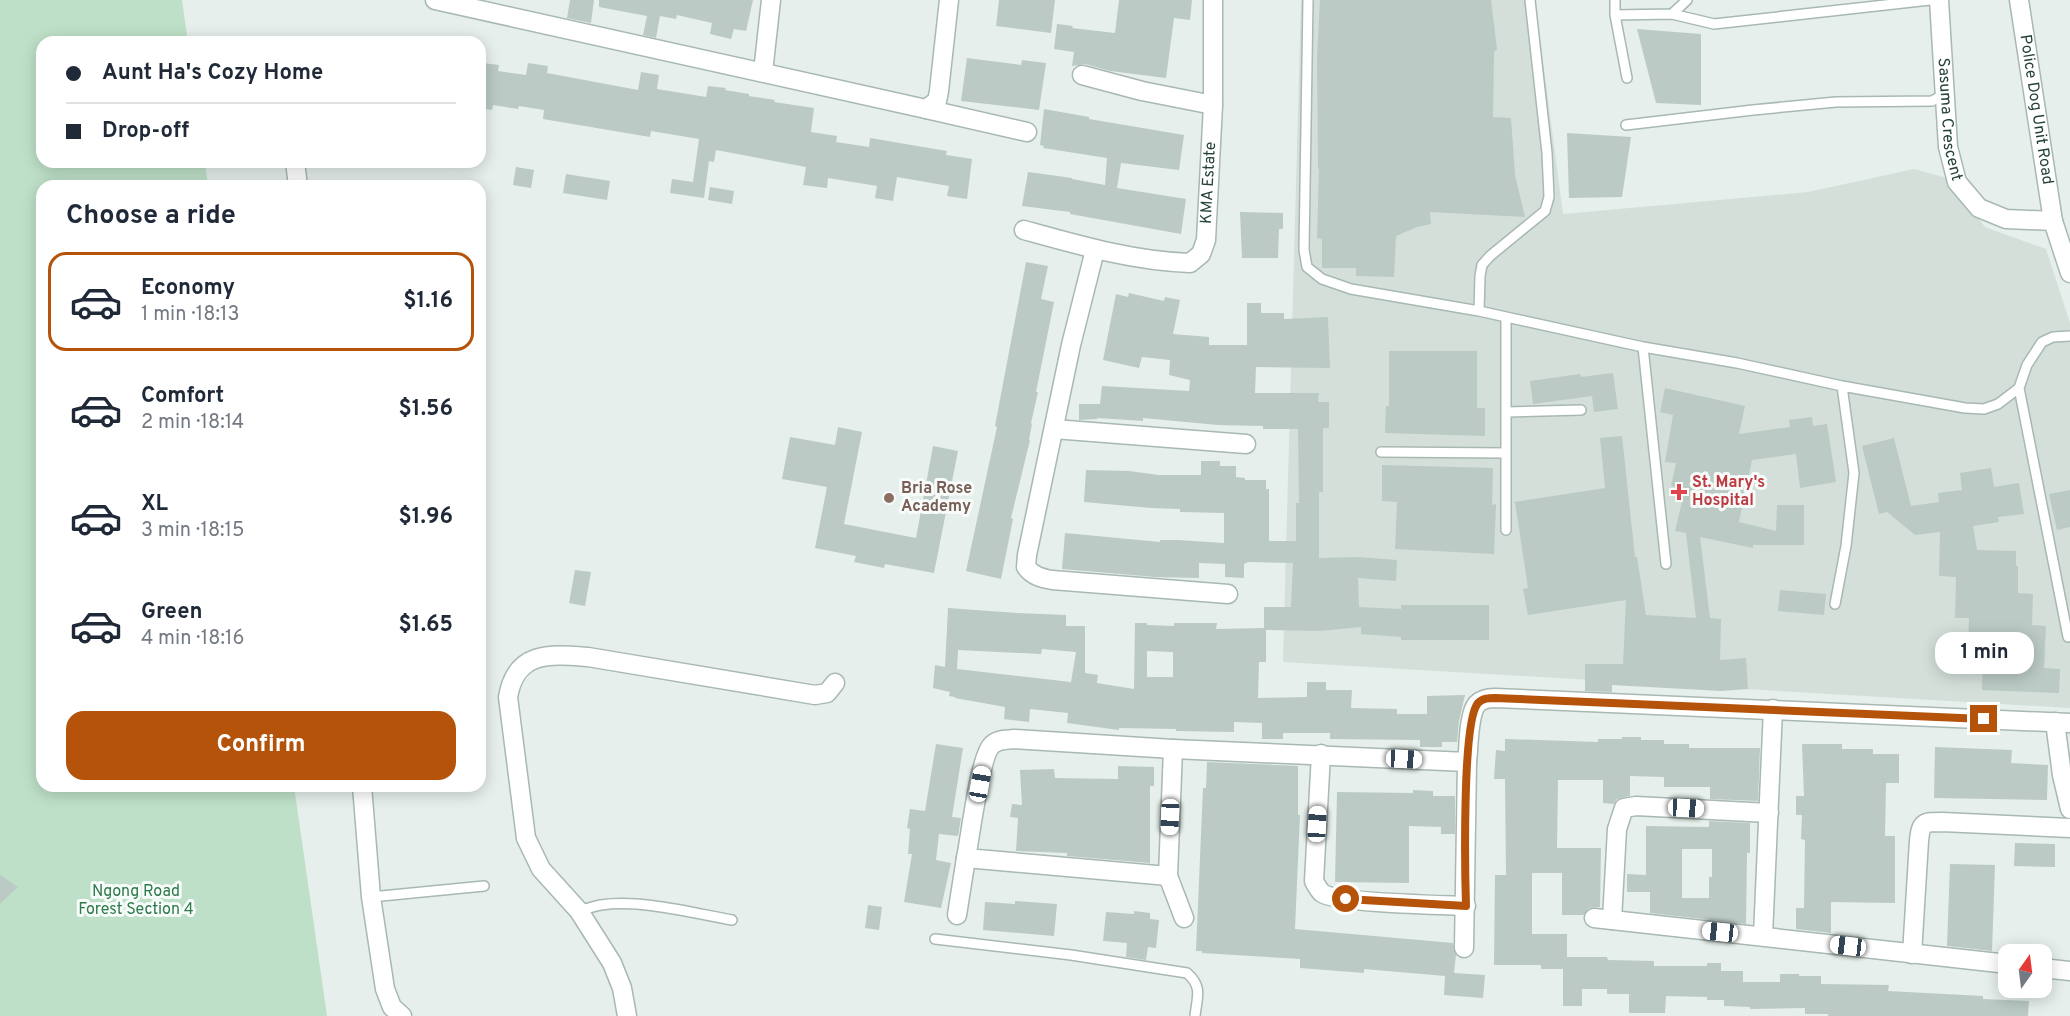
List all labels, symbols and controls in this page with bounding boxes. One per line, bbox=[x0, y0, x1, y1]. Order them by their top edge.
street label: Police Dog Unit Road bbox=[2014, 33, 2057, 186]
street label: Sasuma Crescent bbox=[1933, 57, 1966, 183]
text: Aunt Ha's Cozy Home bbox=[102, 60, 323, 87]
text: Drop-off bbox=[102, 118, 189, 145]
street label: KMA Estate bbox=[1197, 141, 1221, 224]
text: Choose a ride bbox=[66, 199, 236, 233]
icon: car bbox=[69, 275, 123, 329]
text: Economy bbox=[141, 275, 235, 302]
text: $1.16 bbox=[403, 288, 453, 315]
text: 1 min · 18:13 bbox=[141, 302, 240, 328]
icon: car bbox=[69, 383, 123, 437]
text: Comfort bbox=[141, 383, 224, 410]
text: $1.56 bbox=[399, 396, 453, 423]
text: 2 min · 18:14 bbox=[141, 410, 244, 436]
place label: St. Mary's Hospital bbox=[1692, 473, 1765, 511]
place label: Bria Rose Academy bbox=[901, 479, 972, 517]
marker: St. Mary's Hospital bbox=[1670, 483, 1688, 501]
icon: car bbox=[69, 491, 123, 545]
text: XL bbox=[141, 491, 168, 518]
marker: Bria Rose Academy bbox=[882, 491, 896, 505]
text: $1.96 bbox=[398, 504, 453, 531]
text: 3 min · 18:15 bbox=[141, 518, 244, 544]
icon: car bbox=[69, 599, 123, 653]
text: Green bbox=[141, 599, 203, 626]
text: $1.65 bbox=[399, 612, 453, 639]
text: 4 min · 18:16 bbox=[141, 626, 244, 652]
callout: 1 min bbox=[1934, 632, 2034, 674]
text: 1 min bbox=[1960, 640, 2009, 666]
route end bbox=[1970, 705, 1997, 732]
button: Confirm bbox=[66, 711, 456, 780]
car bbox=[1386, 749, 1422, 769]
car bbox=[968, 765, 992, 803]
car bbox=[1668, 798, 1704, 818]
car bbox=[1160, 799, 1180, 835]
car bbox=[1307, 806, 1327, 842]
park label: Ngong Road Forest Section 4 bbox=[78, 882, 194, 920]
route start bbox=[1332, 885, 1359, 912]
car bbox=[1701, 921, 1739, 943]
car bbox=[1829, 935, 1867, 957]
north arrow bbox=[1998, 944, 2052, 998]
map controls bbox=[1998, 944, 2052, 998]

